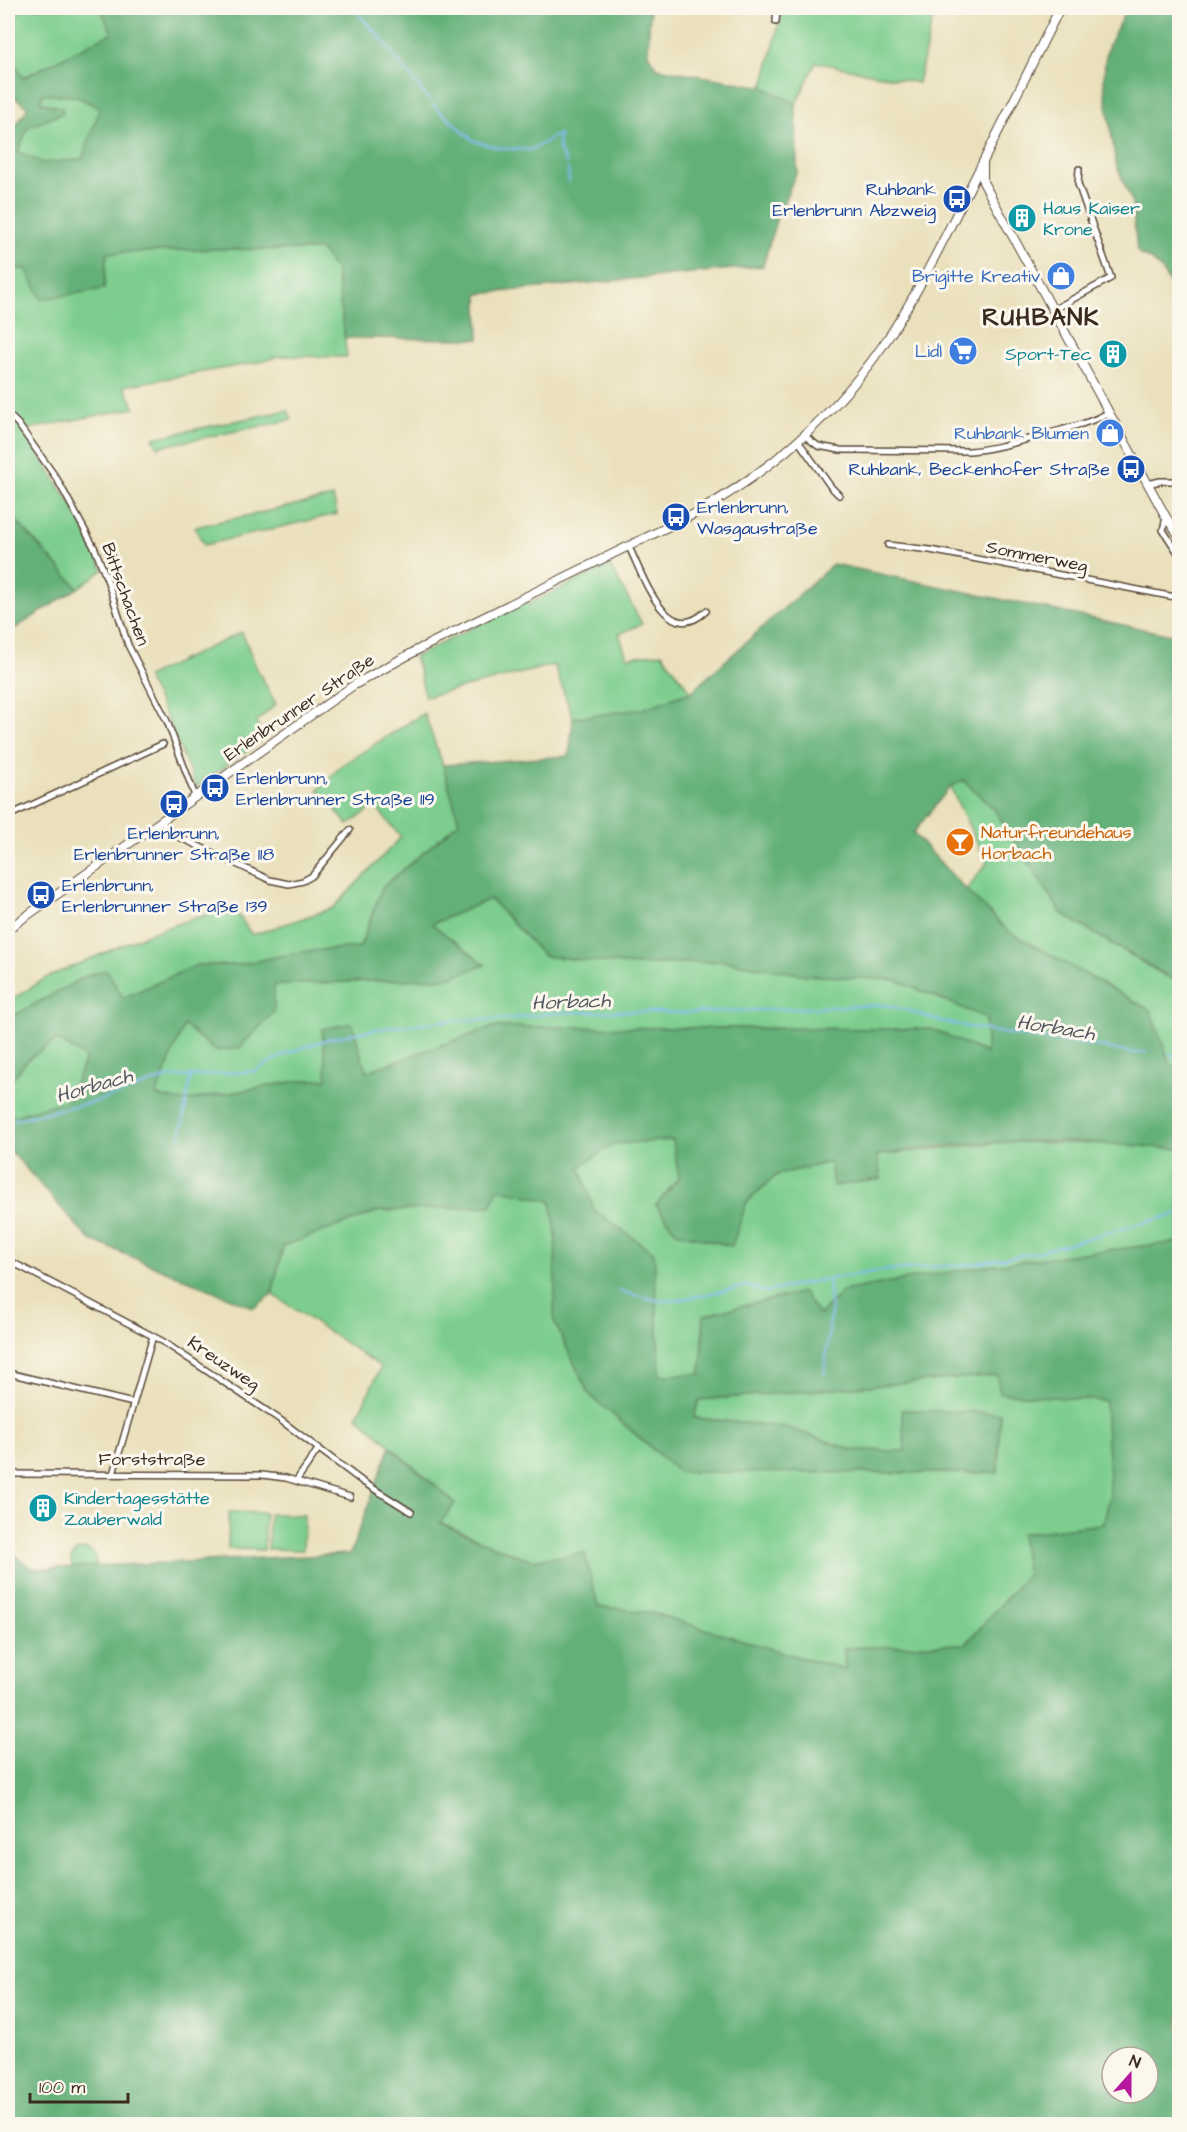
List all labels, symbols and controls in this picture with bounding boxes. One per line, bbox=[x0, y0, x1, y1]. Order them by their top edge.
place label: Ruhbank Erlenbrunn Abzweig bbox=[773, 177, 936, 224]
bus stop icon: Ruhbank Erlenbrunn Abzweig bbox=[941, 183, 973, 215]
place label: Haus Kaiser Krone bbox=[1043, 196, 1140, 242]
building icon: Haus Kaiser Krone bbox=[1006, 202, 1038, 234]
shop icon: Brigitte Kreativ bbox=[1045, 260, 1077, 292]
place label: Brigitte Kreativ bbox=[912, 264, 1041, 290]
district label: RUHBANK bbox=[982, 301, 1100, 335]
supermarket icon: Lidl bbox=[947, 335, 979, 367]
building icon: Sport-Tec bbox=[1097, 338, 1129, 370]
place label: Lidl bbox=[915, 339, 942, 364]
place label: Sport-Tec bbox=[1005, 342, 1092, 367]
shop icon: Ruhbank Blumen bbox=[1094, 417, 1126, 449]
place label: Ruhbank Blumen bbox=[954, 421, 1089, 446]
bus stop icon: Ruhbank, Beckenhofer Straße bbox=[1115, 453, 1147, 485]
place label: Ruhbank, Beckenhofer Straße bbox=[849, 457, 1110, 482]
place label: Erlenbrunn, Wasgaustraße bbox=[697, 495, 818, 542]
bus stop icon: Erlenbrunn, Wasgaustraße bbox=[660, 501, 692, 533]
street label: Sommerweg bbox=[984, 534, 1090, 580]
street label: Bittschachen bbox=[95, 539, 156, 649]
street label: Erlenbrunner Straße bbox=[219, 648, 380, 767]
place label: Erlenbrunn, Erlenbrunner Straße 119 bbox=[236, 766, 435, 812]
bus stop icon: Erlenbrunn, Erlenbrunner Straße 119 bbox=[199, 772, 231, 804]
bus stop icon: Erlenbrunn, Erlenbrunner Straße 118 bbox=[158, 788, 190, 820]
place label: Naturfreundehaus Horbach bbox=[981, 820, 1132, 866]
place label: Erlenbrunn, Erlenbrunner Straße 118 bbox=[74, 821, 274, 867]
bar icon: Naturfreundehaus Horbach bbox=[944, 826, 976, 858]
place label: Erlenbrunn, Erlenbrunner Straße 139 bbox=[62, 873, 268, 919]
bus stop icon: Erlenbrunn, Erlenbrunner Straße 139 bbox=[25, 879, 57, 911]
water label: Horbach bbox=[531, 987, 612, 1017]
water label: Horbach bbox=[1015, 1008, 1098, 1048]
water label: Horbach bbox=[53, 1061, 137, 1110]
street label: Kreuzweg bbox=[182, 1330, 265, 1398]
street label: Forststraße bbox=[99, 1447, 206, 1472]
place label: Kindertagesstätte Zauberwald bbox=[64, 1486, 210, 1532]
building icon: Kindertagesstätte Zauberwald bbox=[27, 1492, 59, 1524]
north arrow bbox=[1100, 2045, 1160, 2105]
text: N bbox=[1126, 2050, 1144, 2074]
scale bar bbox=[30, 2066, 128, 2104]
text: 100 m bbox=[39, 2075, 85, 2100]

